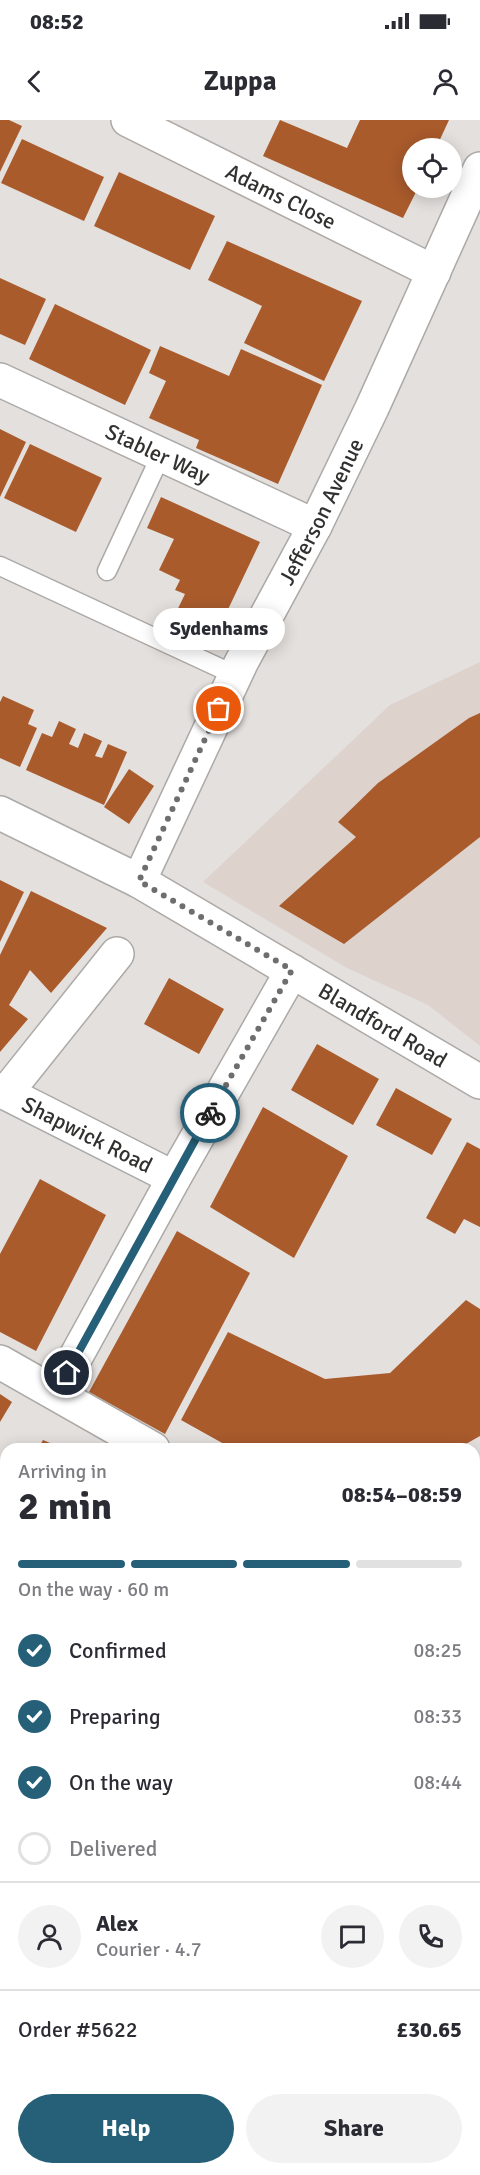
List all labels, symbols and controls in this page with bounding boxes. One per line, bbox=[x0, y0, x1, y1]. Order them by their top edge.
text: 08:52 bbox=[30, 8, 84, 35]
icon: back bbox=[18, 65, 51, 98]
text: Zuppa bbox=[204, 65, 276, 98]
icon: person bbox=[429, 65, 462, 98]
map controls bbox=[402, 138, 462, 198]
button: locate bbox=[402, 138, 462, 198]
street label: Adams Close bbox=[221, 158, 341, 235]
street label: Stabler Way bbox=[101, 418, 215, 490]
street label: Jefferson Avenue bbox=[273, 434, 369, 590]
callout: Sydenhams bbox=[153, 607, 285, 649]
text: Sydenhams bbox=[170, 616, 268, 641]
pin bbox=[193, 683, 244, 734]
icon: bag bbox=[202, 692, 235, 725]
street label: Blandford Road bbox=[314, 977, 452, 1074]
courier bbox=[180, 1083, 240, 1143]
street label: Shapwick Road bbox=[18, 1090, 157, 1179]
icon: bike bbox=[194, 1097, 227, 1130]
pin bbox=[41, 1347, 92, 1398]
icon: home bbox=[50, 1356, 83, 1389]
text: Arriving in bbox=[18, 1459, 107, 1484]
text: 08:54–08:59 bbox=[342, 1481, 462, 1508]
text: 2 min bbox=[18, 1482, 112, 1530]
text: On the way · 60 m bbox=[18, 1577, 169, 1602]
icon: check bbox=[18, 1634, 51, 1667]
text: Confirmed bbox=[69, 1637, 167, 1664]
text: 08:25 bbox=[413, 1638, 462, 1663]
icon: check bbox=[18, 1700, 51, 1733]
text: Preparing bbox=[69, 1703, 161, 1730]
text: 08:33 bbox=[413, 1704, 462, 1729]
icon: check bbox=[18, 1766, 51, 1799]
text: On the way bbox=[69, 1769, 173, 1796]
text: 08:44 bbox=[413, 1770, 462, 1795]
text: Delivered bbox=[69, 1835, 157, 1862]
button: person bbox=[18, 1905, 81, 1968]
button: chat bbox=[321, 1905, 384, 1968]
button: phone bbox=[399, 1905, 462, 1968]
text: Alex bbox=[96, 1910, 138, 1937]
text: Courier · 4.7 bbox=[96, 1937, 202, 1962]
text: Order #5622 bbox=[18, 2016, 138, 2043]
text: £30.65 bbox=[396, 2016, 462, 2043]
button: Help bbox=[18, 2094, 234, 2163]
button: Share bbox=[246, 2094, 462, 2163]

